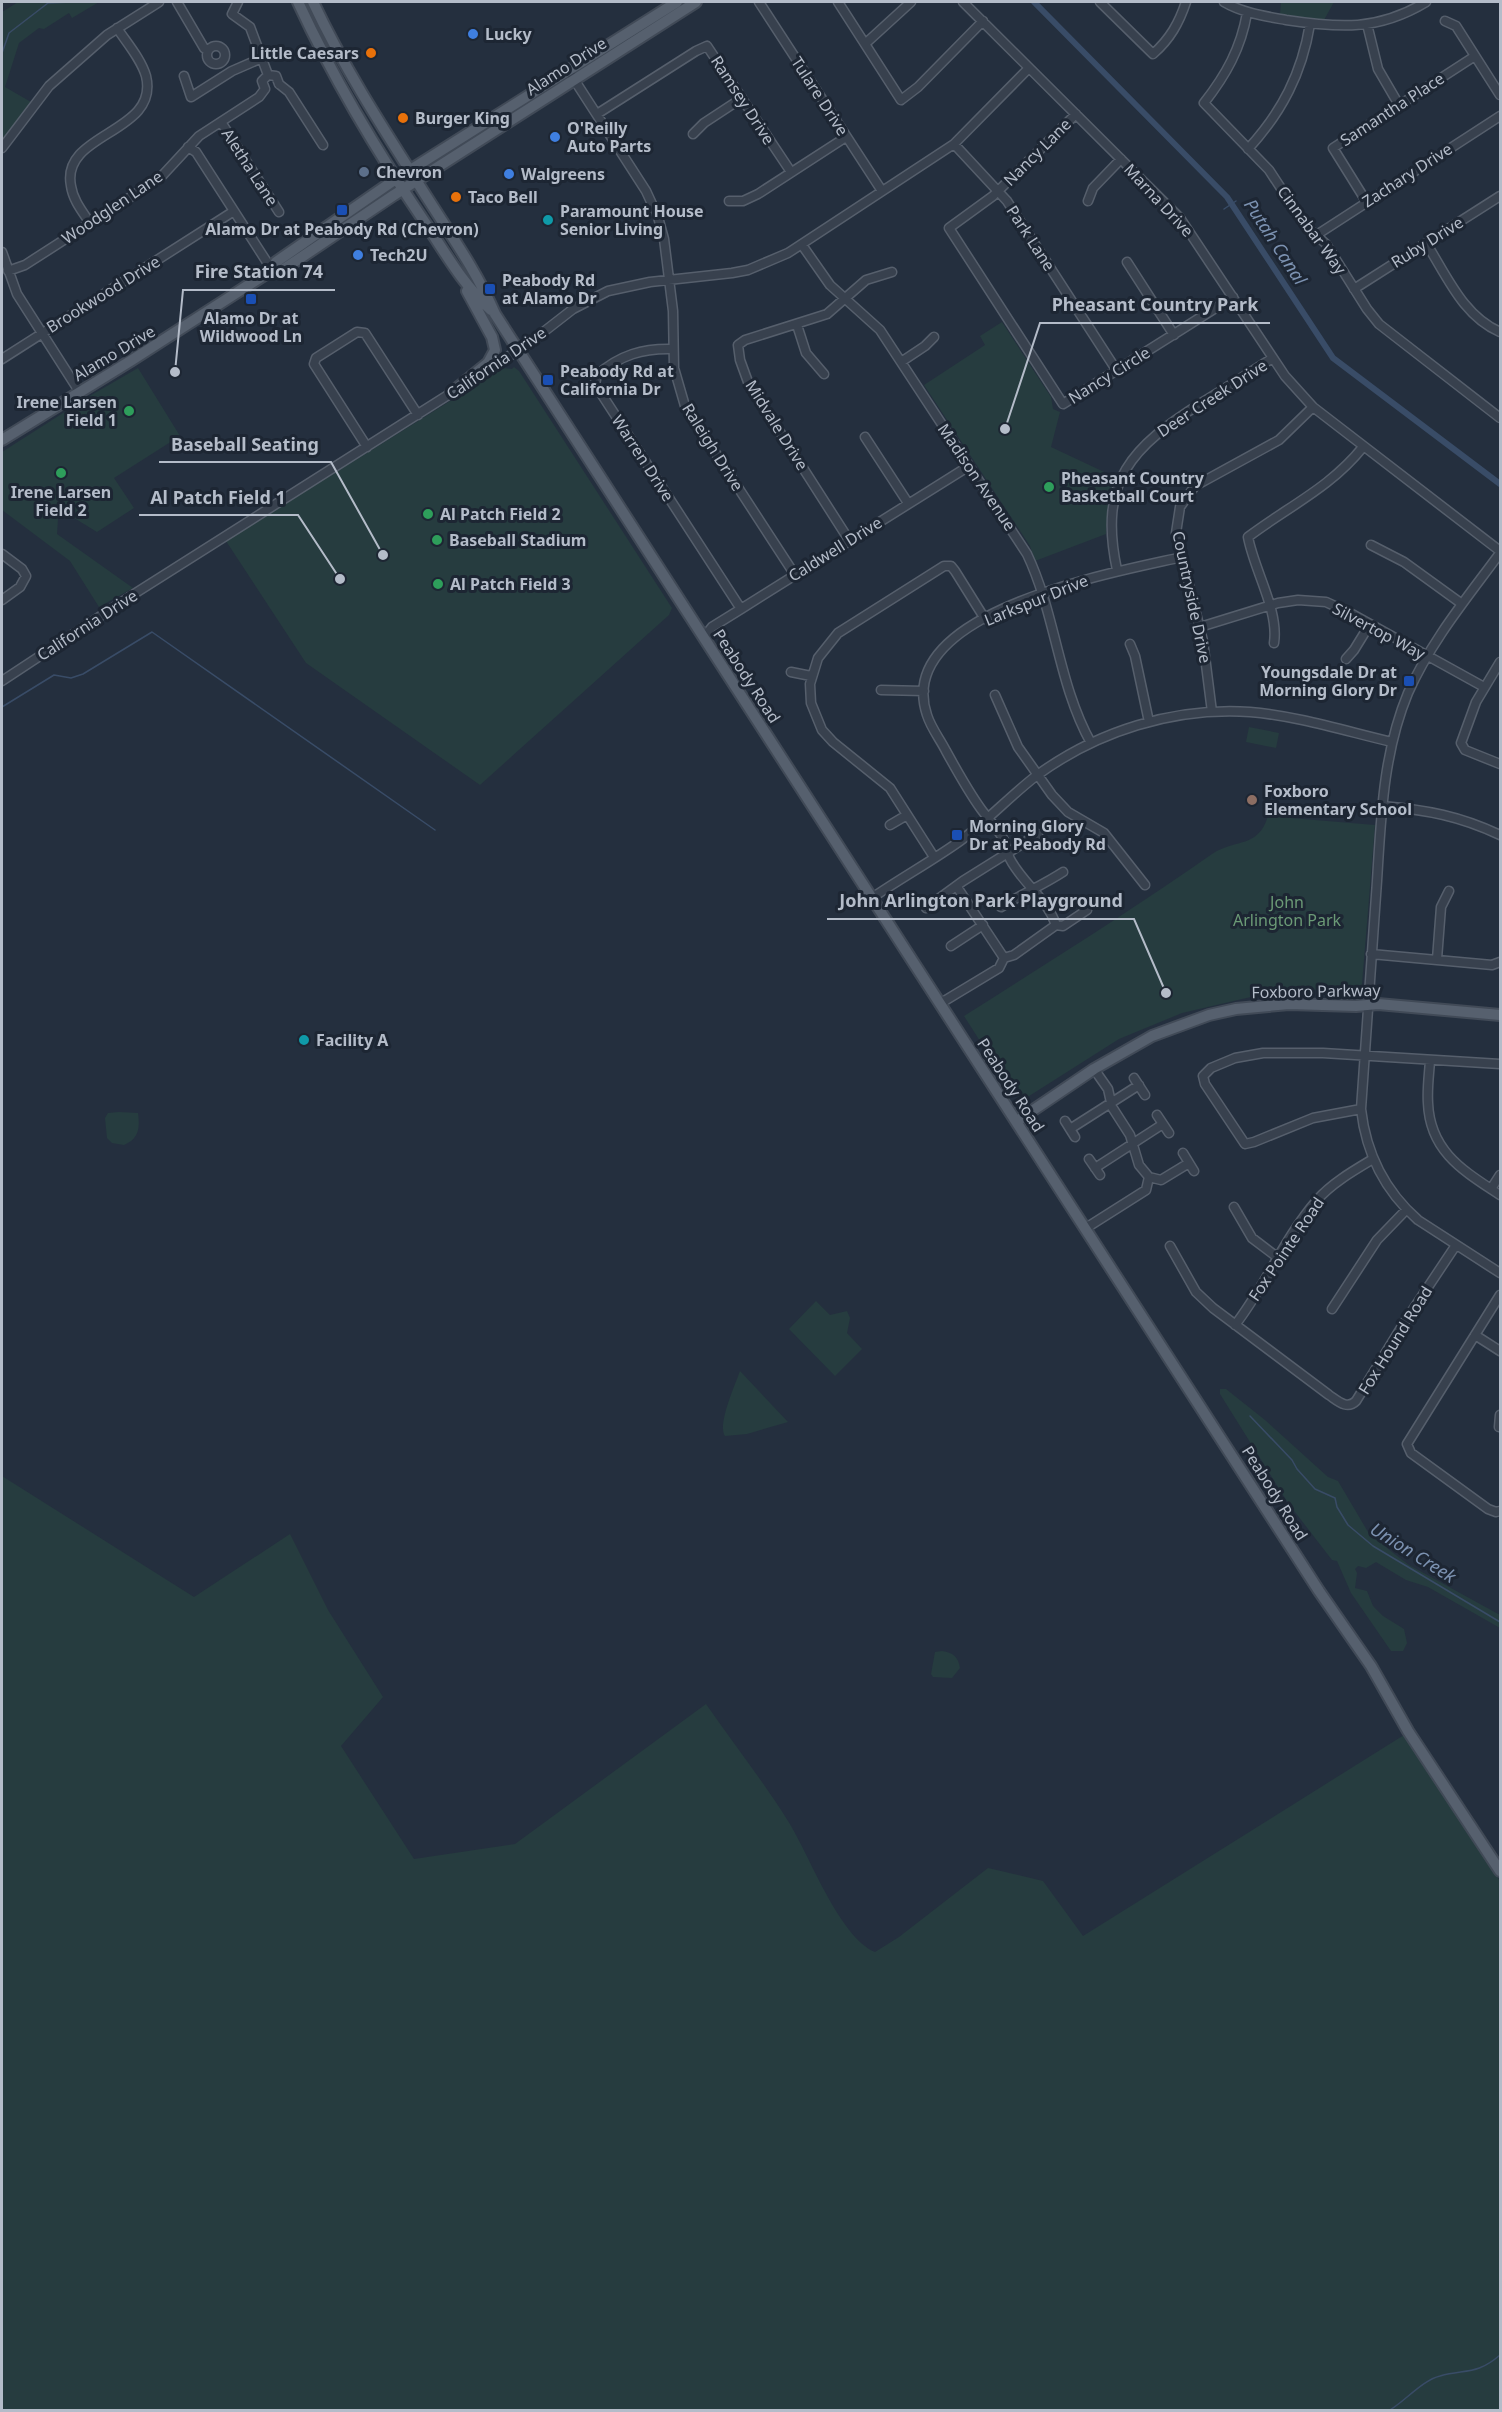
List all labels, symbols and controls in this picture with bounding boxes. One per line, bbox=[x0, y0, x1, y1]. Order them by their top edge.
place label: Lucky bbox=[485, 23, 533, 45]
marker: Lucky bbox=[466, 27, 480, 41]
street label: Alamo Drive bbox=[522, 32, 610, 100]
place label: Little Caesars bbox=[251, 42, 359, 64]
marker: Little Caesars bbox=[364, 46, 378, 60]
street label: Ramsey Drive bbox=[706, 51, 780, 149]
street label: Tulare Drive bbox=[786, 52, 854, 140]
street label: Samantha Place bbox=[1336, 67, 1448, 151]
place label: Burger King bbox=[415, 107, 510, 129]
marker: Burger King bbox=[396, 111, 410, 125]
street label: Nancy Lane bbox=[998, 113, 1076, 191]
place label: O'Reilly Auto Parts bbox=[567, 117, 651, 157]
street label: Aletha Lane bbox=[217, 124, 283, 210]
marker: O'Reilly Auto Parts bbox=[548, 130, 562, 144]
street label: Zachary Drive bbox=[1358, 138, 1456, 212]
street label: Marna Drive bbox=[1119, 159, 1199, 241]
place label: Chevron bbox=[376, 161, 442, 183]
place label: Walgreens bbox=[521, 163, 605, 185]
street label: Woodglen Lane bbox=[57, 165, 167, 249]
marker: Chevron bbox=[357, 165, 371, 179]
marker: Walgreens bbox=[502, 167, 516, 181]
street label: Cinnabar Way bbox=[1272, 181, 1352, 279]
place label: Taco Bell bbox=[468, 186, 538, 208]
marker: Taco Bell bbox=[449, 190, 463, 204]
water label: Putah Canal bbox=[1239, 194, 1313, 289]
place label: Paramount House Senior Living bbox=[560, 200, 704, 240]
street label: Park Lane bbox=[1002, 201, 1060, 275]
marker: Alamo Dr at Peabody Rd (Chevron) bbox=[335, 203, 349, 217]
street label: Ruby Drive bbox=[1387, 211, 1467, 273]
marker: Paramount House Senior Living bbox=[541, 213, 555, 227]
place label: Alamo Dr at Peabody Rd (Chevron) bbox=[205, 218, 479, 240]
place label: Tech2U bbox=[370, 244, 428, 266]
marker: Tech2U bbox=[351, 248, 365, 262]
street label: Brookwood Drive bbox=[42, 250, 164, 338]
callout: Fire Station 74 bbox=[183, 254, 335, 290]
text: Fire Station 74 bbox=[195, 259, 323, 283]
place label: Peabody Rd at Alamo Dr bbox=[502, 269, 597, 309]
marker: Peabody Rd at Alamo Dr bbox=[483, 282, 497, 296]
callout: Pheasant Country Park bbox=[1040, 287, 1270, 323]
marker: Alamo Dr at Wildwood Ln bbox=[244, 292, 258, 306]
text: Pheasant Country Park bbox=[1052, 292, 1259, 316]
place label: Alamo Dr at Wildwood Ln bbox=[200, 307, 302, 347]
street label: Alamo Drive bbox=[69, 320, 159, 386]
street label: California Drive bbox=[442, 321, 550, 405]
street label: Nancy Circle bbox=[1064, 341, 1154, 409]
street label: Deer Creek Drive bbox=[1153, 354, 1271, 442]
place label: Peabody Rd at California Dr bbox=[560, 360, 674, 400]
marker: Peabody Rd at California Dr bbox=[541, 373, 555, 387]
street label: Midvale Drive bbox=[741, 376, 813, 474]
place label: Irene Larsen Field 1 bbox=[17, 391, 117, 431]
street label: Raleigh Drive bbox=[677, 399, 749, 495]
marker: Irene Larsen Field 1 bbox=[122, 404, 136, 418]
street label: Warren Drive bbox=[607, 410, 679, 506]
street label: Madison Avenue bbox=[933, 419, 1021, 535]
callout: Baseball Seating bbox=[159, 426, 331, 462]
text: Baseball Seating bbox=[171, 432, 319, 456]
marker: Irene Larsen Field 2 bbox=[54, 466, 68, 480]
place label: Pheasant Country Basketball Court bbox=[1061, 467, 1205, 507]
callout: Al Patch Field 1 bbox=[139, 479, 298, 515]
marker: Pheasant Country Basketball Court bbox=[1042, 480, 1056, 494]
place label: Irene Larsen Field 2 bbox=[11, 481, 111, 521]
text: Al Patch Field 1 bbox=[150, 485, 286, 509]
place label: Al Patch Field 2 bbox=[440, 503, 561, 525]
marker: Al Patch Field 2 bbox=[421, 507, 435, 521]
street label: Caldwell Drive bbox=[784, 511, 886, 587]
place label: Baseball Stadium bbox=[449, 529, 586, 551]
street label: Countryside Drive bbox=[1167, 529, 1217, 665]
marker: Baseball Stadium bbox=[430, 533, 444, 547]
street label: Larkspur Drive bbox=[981, 569, 1091, 631]
place label: Al Patch Field 3 bbox=[450, 573, 571, 595]
marker: Al Patch Field 3 bbox=[431, 577, 445, 591]
street label: California Drive bbox=[32, 584, 142, 666]
street label: Silvertop Way bbox=[1329, 597, 1430, 665]
street label: Peabody Road bbox=[708, 625, 786, 727]
place label: Youngsdale Dr at Morning Glory Dr bbox=[1259, 661, 1397, 701]
marker: Youngsdale Dr at Morning Glory Dr bbox=[1402, 674, 1416, 688]
place label: Foxboro Elementary School bbox=[1264, 780, 1412, 820]
marker: Foxboro Elementary School bbox=[1245, 793, 1259, 807]
place label: Morning Glory Dr at Peabody Rd bbox=[969, 815, 1106, 855]
marker: Morning Glory Dr at Peabody Rd bbox=[950, 828, 964, 842]
callout: John Arlington Park Playground bbox=[827, 883, 1134, 919]
text: John Arlington Park Playground bbox=[837, 888, 1123, 912]
park label: John Arlington Park bbox=[1233, 891, 1342, 931]
street label: Foxboro Parkway bbox=[1251, 979, 1382, 1003]
place label: Facility A bbox=[316, 1029, 389, 1051]
marker: Facility A bbox=[297, 1033, 311, 1047]
street label: Peabody Road bbox=[972, 1034, 1050, 1136]
street label: Fox Pointe Road bbox=[1243, 1193, 1329, 1305]
street label: Fox Hound Road bbox=[1353, 1282, 1437, 1398]
street label: Peabody Road bbox=[1237, 1441, 1313, 1545]
water label: Union Creek bbox=[1366, 1516, 1462, 1589]

